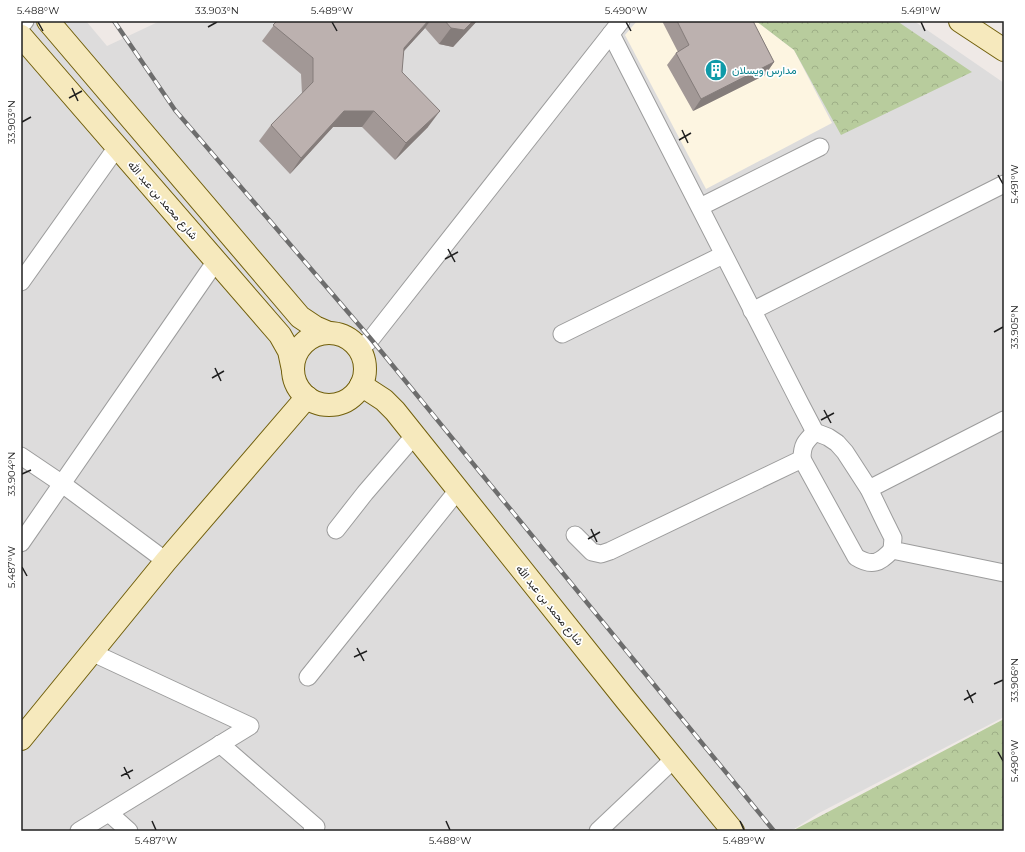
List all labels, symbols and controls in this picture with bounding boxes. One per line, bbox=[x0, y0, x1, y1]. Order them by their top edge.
text: 5.488°W bbox=[17, 4, 59, 17]
text: 33.903°N bbox=[195, 4, 239, 17]
text: 5.489°W bbox=[311, 4, 353, 17]
text: 5.490°W bbox=[605, 4, 647, 17]
text: 5.491°W bbox=[901, 4, 941, 17]
building icon: مدارس ويسلان bbox=[703, 57, 729, 83]
place label: مدارس ويسلان bbox=[732, 63, 797, 77]
text: 33.903°N bbox=[5, 100, 18, 144]
street label: شارع محمد بن عبد الله bbox=[124, 158, 201, 243]
text: 5.491°W bbox=[1008, 164, 1021, 204]
text: 33.905°N bbox=[1008, 305, 1021, 349]
text: 33.904°N bbox=[5, 452, 18, 496]
text: 5.487°W bbox=[5, 546, 18, 588]
street label: شارع محمد بن عبد الله bbox=[512, 562, 587, 649]
text: 33.906°N bbox=[1008, 658, 1021, 702]
text: 5.490°W bbox=[1008, 740, 1021, 782]
text: 5.487°W bbox=[135, 834, 177, 847]
text: 5.488°W bbox=[429, 834, 471, 847]
text: 5.489°W bbox=[723, 834, 765, 847]

